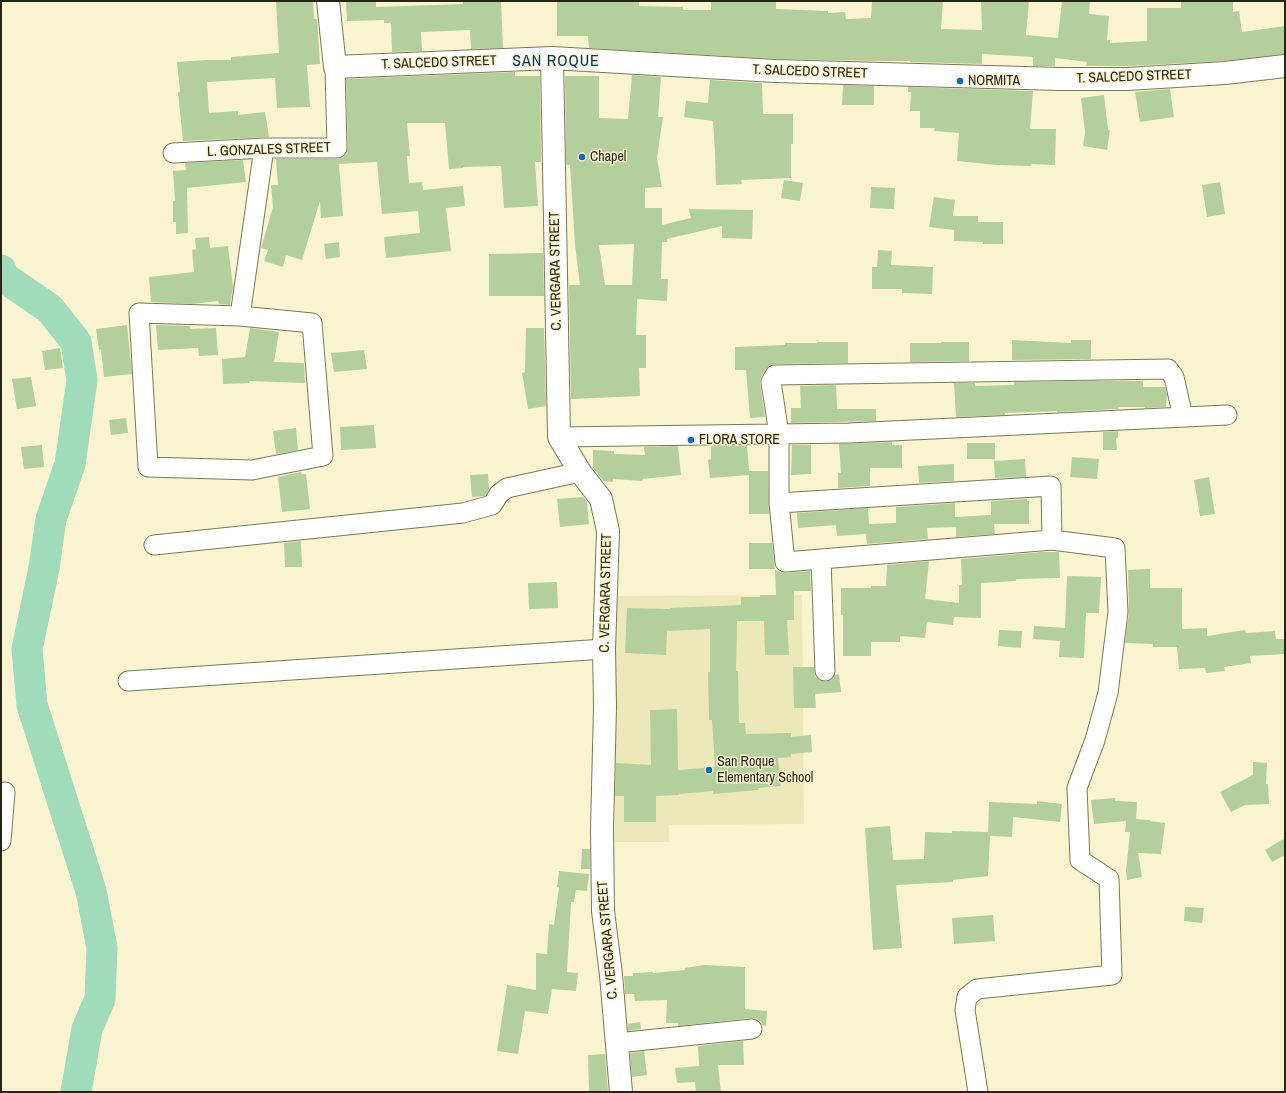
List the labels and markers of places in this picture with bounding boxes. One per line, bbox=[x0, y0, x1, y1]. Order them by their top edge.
place label: NORMITA bbox=[968, 73, 1020, 89]
marker: NORMITA bbox=[955, 76, 965, 86]
place label: Chapel bbox=[590, 149, 626, 165]
marker: Chapel bbox=[577, 152, 587, 162]
place label: FLORA STORE bbox=[699, 432, 780, 448]
marker: FLORA STORE bbox=[686, 435, 696, 445]
place label: San Roque Elementary School bbox=[717, 754, 813, 786]
marker: San Roque Elementary School bbox=[704, 765, 714, 775]

